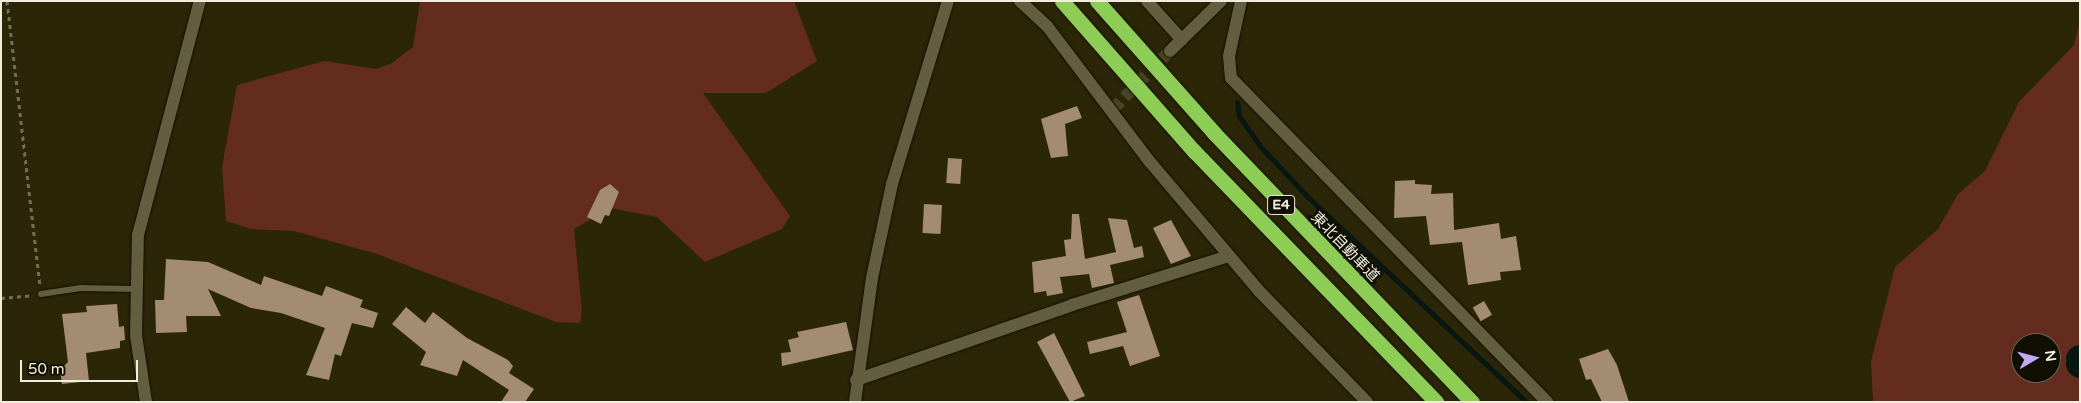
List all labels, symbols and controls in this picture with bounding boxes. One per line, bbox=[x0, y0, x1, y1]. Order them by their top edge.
road number: E4 bbox=[1266, 194, 1296, 216]
street label: 東北自動車道 bbox=[1307, 208, 1383, 286]
north arrow bbox=[2011, 333, 2061, 383]
text: N bbox=[2041, 349, 2060, 363]
scale bar bbox=[22, 350, 140, 382]
text: 50 m bbox=[28, 360, 65, 378]

